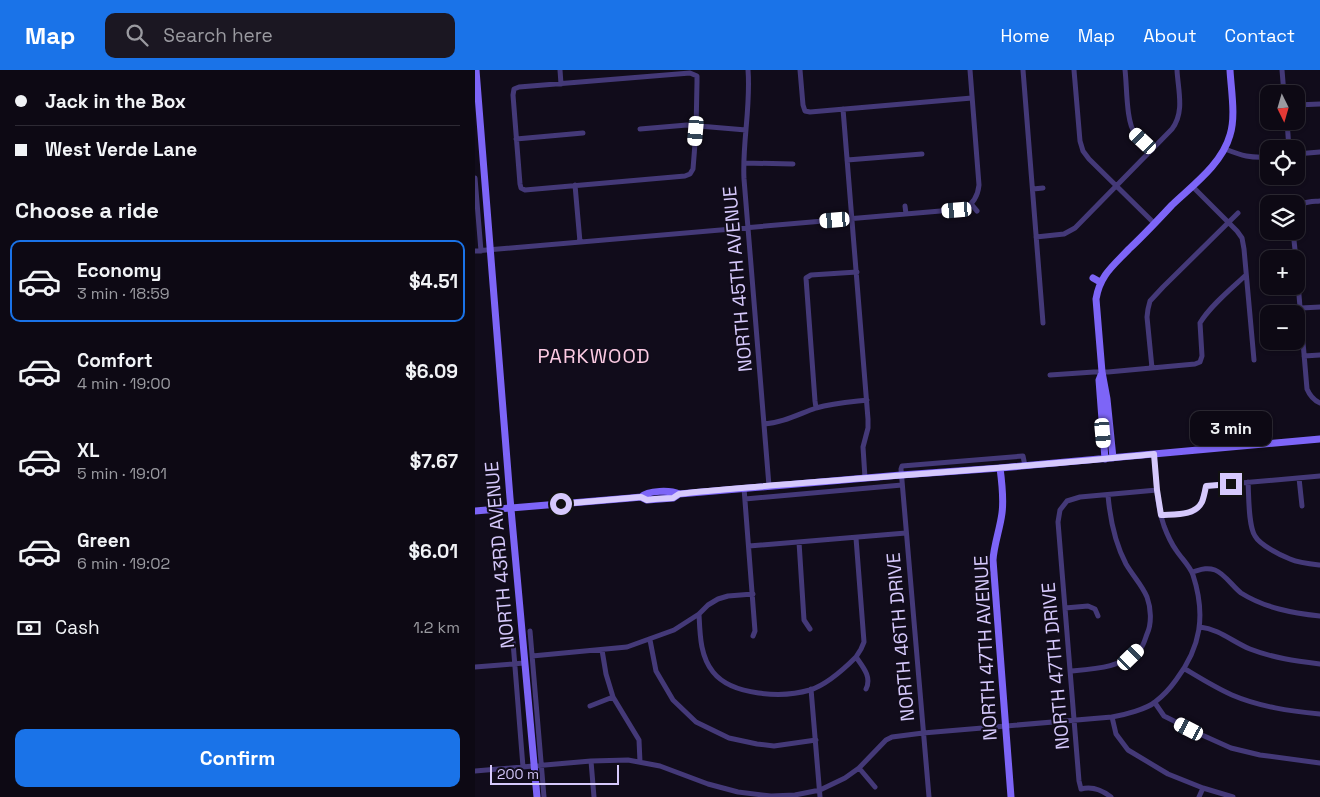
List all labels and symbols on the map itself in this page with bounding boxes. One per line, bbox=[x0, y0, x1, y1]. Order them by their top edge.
north arrow bbox=[1260, 85, 1305, 130]
car bbox=[687, 115, 704, 147]
car bbox=[1126, 125, 1159, 157]
street label: NORTH 45TH AVENUE bbox=[717, 185, 758, 373]
car bbox=[941, 201, 972, 219]
car bbox=[819, 211, 850, 229]
district label: PARKWOOD bbox=[537, 343, 651, 369]
callout: 3 min bbox=[1190, 412, 1272, 446]
car bbox=[1094, 417, 1111, 449]
street label: NORTH 43RD AVENUE bbox=[479, 460, 520, 649]
route end bbox=[1220, 473, 1242, 495]
route start bbox=[550, 493, 572, 515]
street label: NORTH 46TH DRIVE bbox=[881, 552, 920, 722]
street label: NORTH 47TH AVENUE bbox=[968, 555, 1003, 741]
street label: NORTH 47TH DRIVE bbox=[1036, 581, 1075, 751]
car bbox=[1115, 641, 1147, 673]
car bbox=[1172, 716, 1205, 742]
scale bar bbox=[490, 762, 619, 785]

